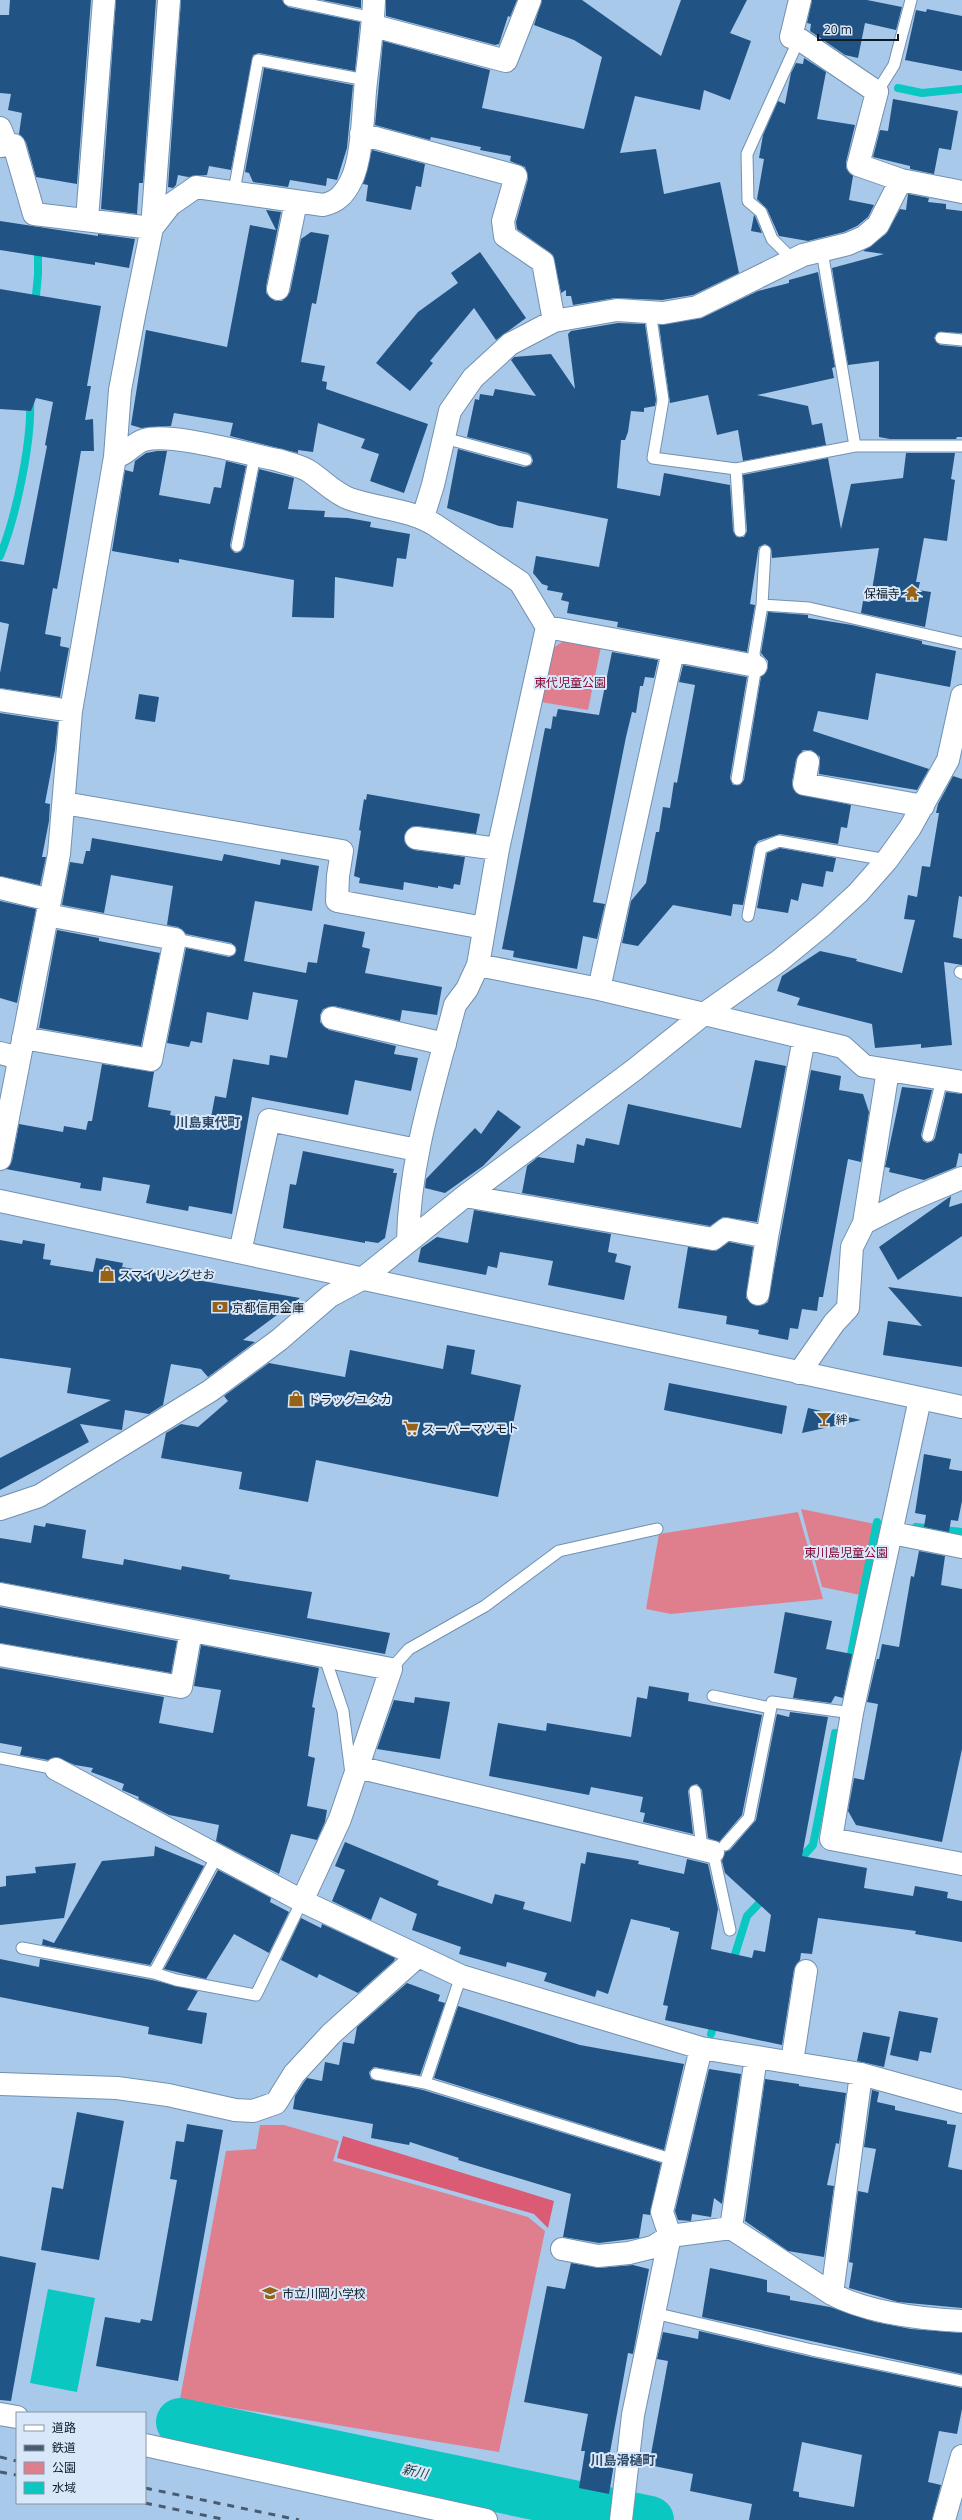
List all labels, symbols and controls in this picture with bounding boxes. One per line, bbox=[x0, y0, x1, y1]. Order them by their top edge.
scale bar bbox=[818, 16, 898, 42]
text: 20 m bbox=[824, 21, 852, 38]
temple icon: 保福寺 bbox=[903, 584, 921, 602]
place label: 保福寺 bbox=[864, 585, 900, 602]
park label: 東代児童公園 bbox=[534, 674, 606, 691]
district label: 川島東代町 bbox=[175, 1113, 241, 1131]
shop icon: スマイリングせお bbox=[98, 1265, 116, 1283]
place label: スマイリングせお bbox=[119, 1266, 215, 1283]
bank icon: 京都信用金庫 bbox=[211, 1298, 229, 1316]
place label: 京都信用金庫 bbox=[232, 1299, 304, 1316]
shop icon: ドラッグユタカ bbox=[287, 1390, 305, 1408]
place label: ドラッグユタカ bbox=[308, 1391, 392, 1408]
bar icon: 絆 bbox=[815, 1410, 833, 1428]
place label: 絆 bbox=[836, 1411, 848, 1428]
supermarket icon: スーパーマツモト bbox=[402, 1419, 420, 1437]
place label: スーパーマツモト bbox=[423, 1420, 519, 1437]
park label: 東川島児童公園 bbox=[804, 1544, 888, 1561]
school or university icon: 市立川岡小学校 bbox=[261, 2284, 279, 2302]
place label: 市立川岡小学校 bbox=[282, 2285, 366, 2302]
legend bbox=[16, 2412, 146, 2504]
text: 道路 bbox=[52, 2419, 76, 2436]
text: 鉄道 bbox=[52, 2439, 76, 2456]
district label: 川島滑樋町 bbox=[590, 2451, 656, 2469]
text: 公園 bbox=[52, 2459, 76, 2476]
water label: 新川 bbox=[400, 2459, 432, 2483]
text: 水域 bbox=[52, 2479, 76, 2496]

